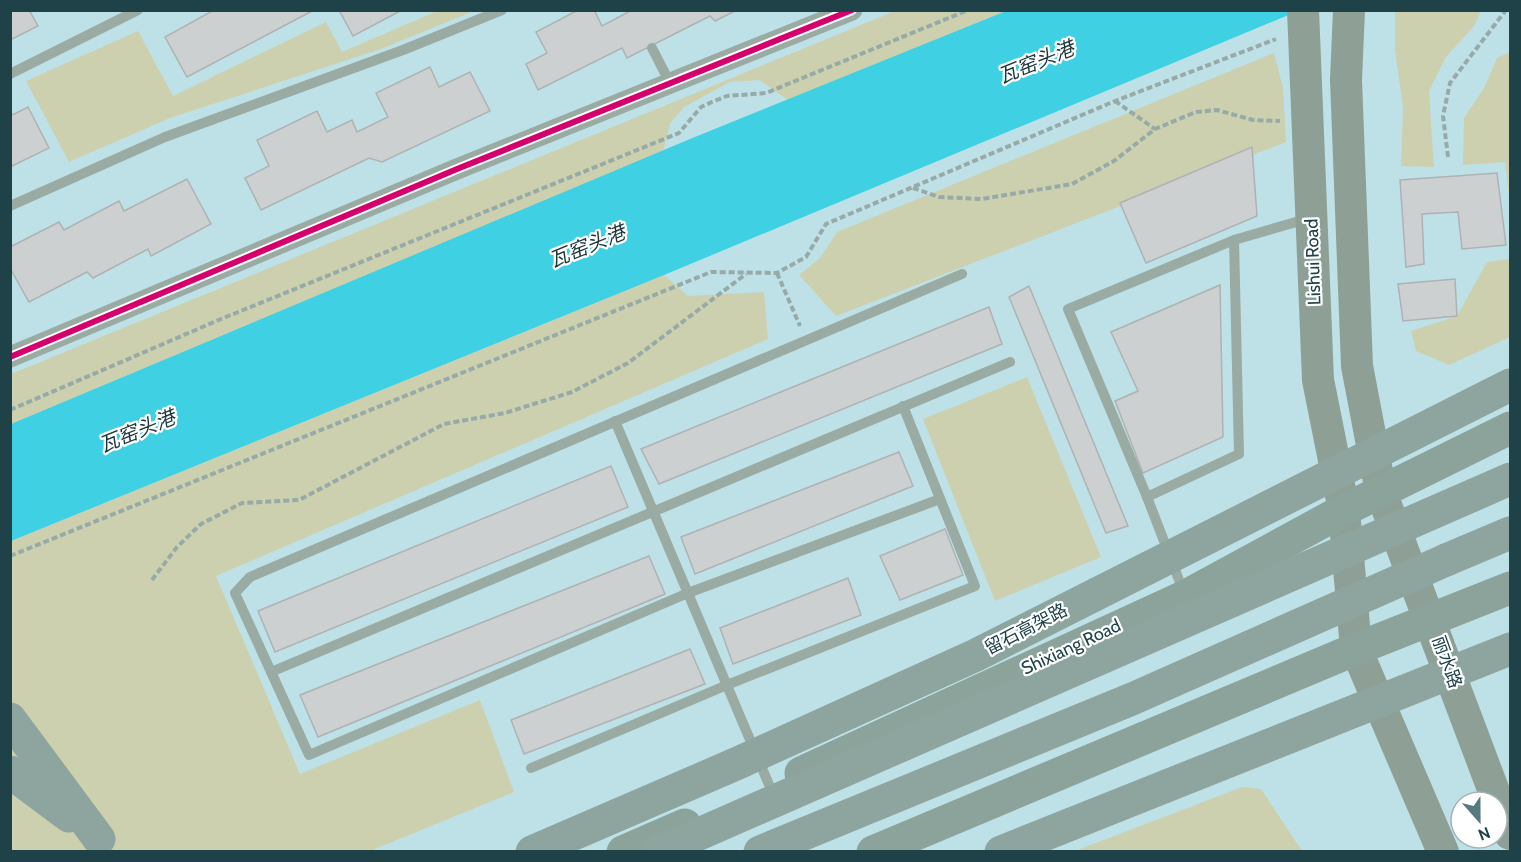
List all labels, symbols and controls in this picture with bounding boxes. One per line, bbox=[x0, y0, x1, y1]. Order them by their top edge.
water label: 瓦窑头港 bbox=[994, 35, 1080, 88]
street label: Lishui Road bbox=[1300, 218, 1326, 306]
water label: 瓦窑头港 bbox=[545, 219, 631, 272]
water label: 瓦窑头港 bbox=[95, 404, 181, 457]
street label: 留石高架路 bbox=[981, 599, 1071, 659]
street label: Shixiang Road bbox=[1018, 614, 1124, 680]
street label: 丽水路 bbox=[1427, 633, 1467, 691]
north arrow bbox=[1449, 790, 1509, 850]
text: N bbox=[1476, 823, 1493, 844]

